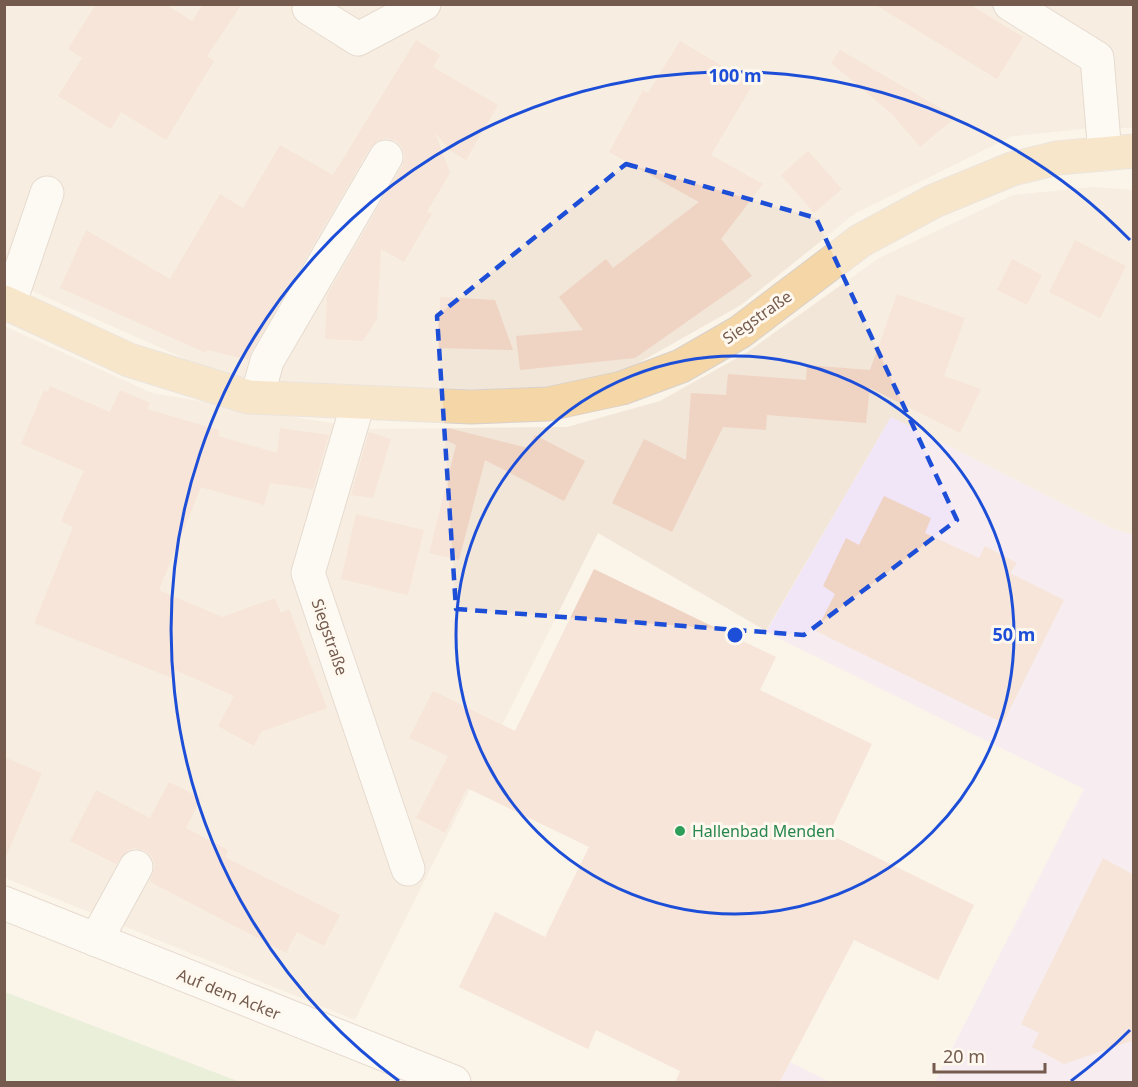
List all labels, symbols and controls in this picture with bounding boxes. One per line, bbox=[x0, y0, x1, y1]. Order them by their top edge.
text: 100 m bbox=[708, 63, 762, 87]
street label: Siegstraße bbox=[718, 285, 796, 349]
street label: Siegstraße bbox=[307, 596, 353, 678]
text: 50 m bbox=[993, 622, 1035, 646]
centre of rings bbox=[725, 625, 745, 645]
place label: Hallenbad Menden bbox=[692, 820, 835, 842]
marker: Hallenbad Menden bbox=[673, 824, 687, 838]
street label: Auf dem Acker bbox=[174, 963, 284, 1025]
scale bar bbox=[934, 1036, 1045, 1074]
text: 20 m bbox=[943, 1044, 985, 1068]

